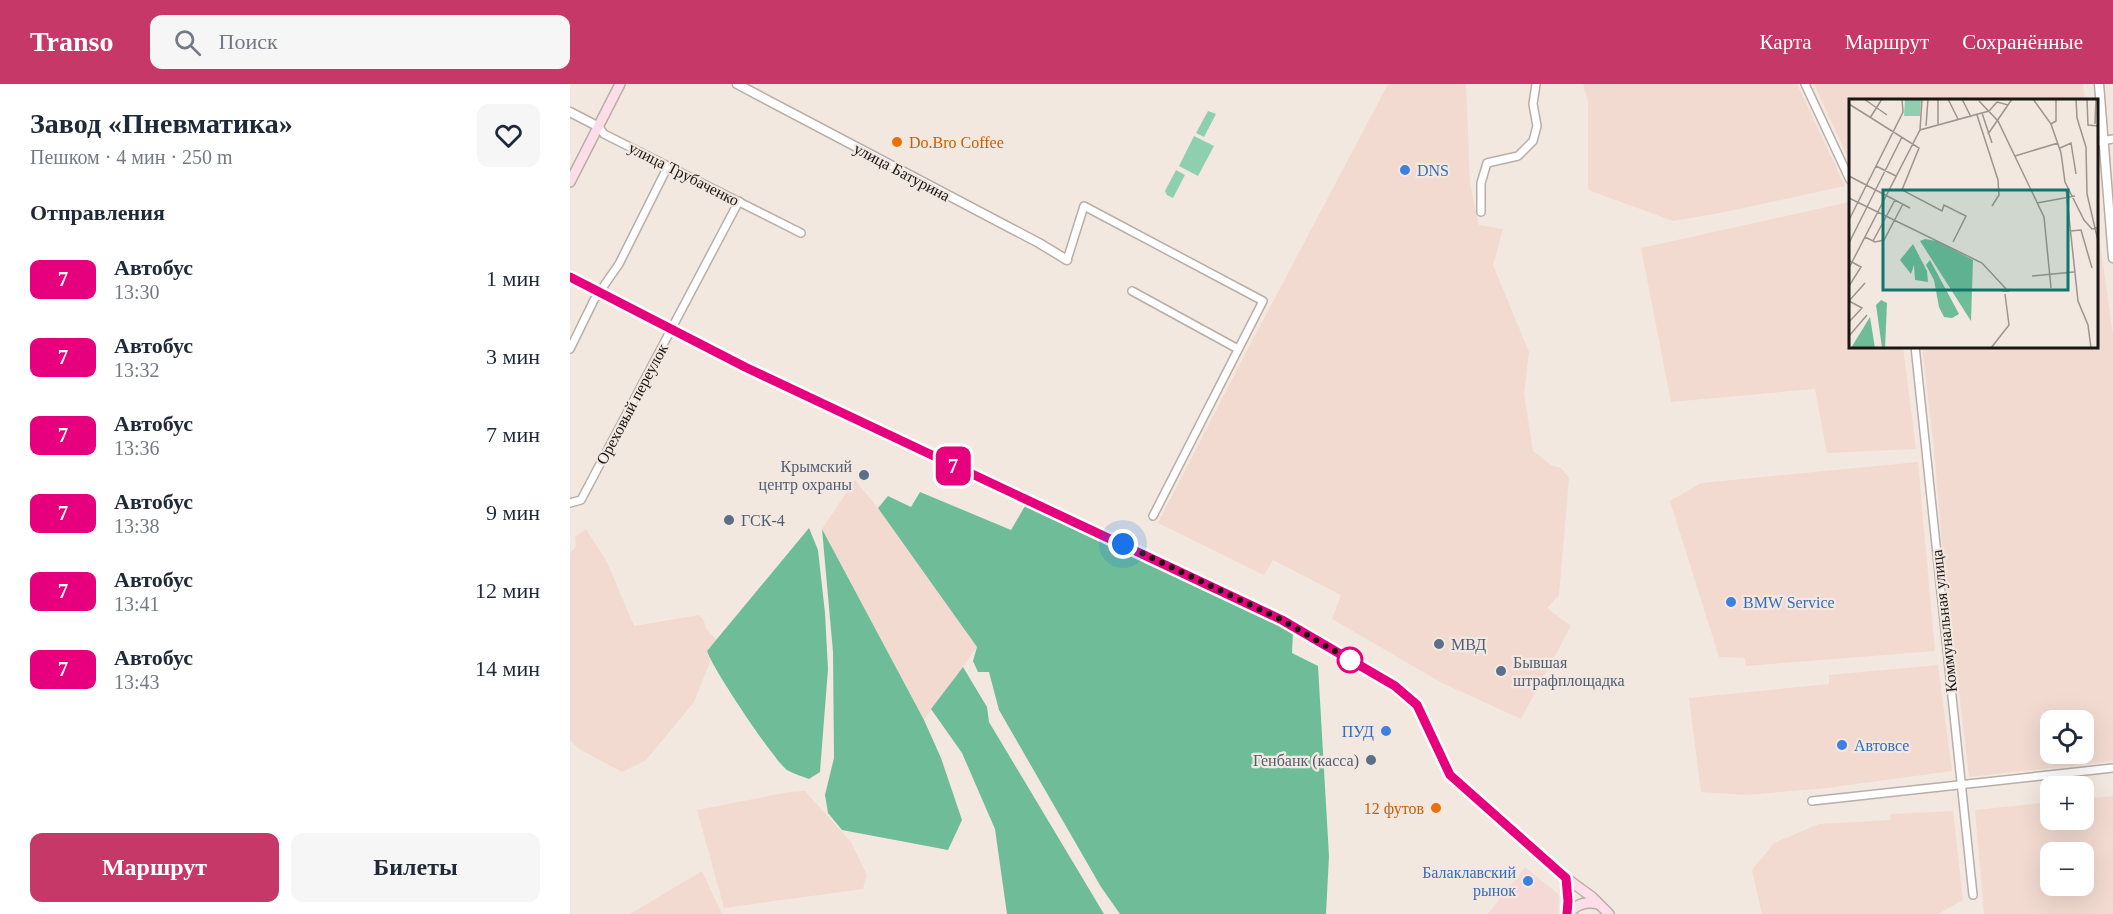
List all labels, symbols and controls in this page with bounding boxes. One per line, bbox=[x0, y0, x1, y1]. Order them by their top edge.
search box bbox=[150, 15, 570, 69]
text: Transo bbox=[30, 26, 114, 57]
icon: search bbox=[171, 26, 204, 59]
text: Поиск bbox=[219, 29, 278, 54]
text: Карта bbox=[1760, 30, 1812, 54]
text: Маршрут bbox=[1845, 30, 1929, 54]
text: Сохранённые bbox=[1962, 30, 2083, 54]
inset map bbox=[1849, 99, 2098, 348]
button: heart bbox=[477, 104, 540, 167]
text: Завод «Пневматика» bbox=[30, 108, 293, 139]
place label: Do.Bro Coffee bbox=[909, 134, 1004, 151]
marker: Do.Bro Coffee bbox=[890, 135, 904, 149]
street label: улица Трубаченко bbox=[626, 139, 742, 210]
street label: улица Батурина bbox=[851, 140, 953, 205]
text: Пешком · 4 мин · 250 m bbox=[30, 146, 233, 168]
place label: DNS bbox=[1417, 162, 1449, 179]
marker: DNS bbox=[1398, 163, 1412, 177]
text: Отправления bbox=[30, 200, 165, 225]
text: Автобус bbox=[114, 255, 193, 280]
text: 1 мин bbox=[486, 266, 540, 291]
text: 7 bbox=[58, 267, 68, 291]
text: 13:30 bbox=[114, 281, 160, 303]
text: Автобус bbox=[114, 333, 193, 358]
street label: Ореховый переулок bbox=[593, 341, 672, 468]
text: 3 мин bbox=[486, 344, 540, 369]
text: 7 bbox=[58, 345, 68, 369]
text: 13:32 bbox=[114, 359, 160, 381]
text: Автобус bbox=[114, 411, 193, 436]
text: 7 мин bbox=[486, 422, 540, 447]
text: 7 bbox=[58, 423, 68, 447]
text: 13:36 bbox=[114, 437, 160, 459]
line badge: 7 bbox=[934, 446, 973, 485]
text: 7 bbox=[948, 454, 958, 478]
place label: Крымский центр охраны bbox=[759, 458, 852, 494]
marker: Крымский центр охраны bbox=[857, 468, 871, 482]
text: Автобус bbox=[114, 489, 193, 514]
text: 9 мин bbox=[486, 500, 540, 525]
text: 7 bbox=[58, 501, 68, 525]
place label: ГСК-4 bbox=[741, 512, 785, 529]
marker: ГСК-4 bbox=[722, 513, 736, 527]
text: 13:38 bbox=[114, 515, 160, 537]
your location bbox=[1108, 529, 1138, 559]
street label: Коммунальная улица bbox=[1928, 549, 1961, 693]
text: Автобус bbox=[114, 567, 193, 592]
text: 12 мин bbox=[475, 578, 540, 603]
text: 7 bbox=[58, 579, 68, 603]
text: 13:41 bbox=[114, 593, 160, 615]
place label: BMW Service bbox=[1743, 594, 1835, 611]
marker: BMW Service bbox=[1724, 595, 1738, 609]
place label: МВД bbox=[1451, 636, 1486, 654]
marker: МВД bbox=[1432, 637, 1446, 651]
text: Автобус bbox=[114, 645, 193, 670]
unlabelled marker bbox=[1337, 647, 1363, 673]
place label: Бывшая штрафплощадка bbox=[1513, 654, 1625, 690]
text: 14 мин bbox=[475, 656, 540, 681]
text: 7 bbox=[58, 657, 68, 681]
marker: Бывшая штрафплощадка bbox=[1494, 664, 1508, 678]
text: 13:43 bbox=[114, 671, 160, 693]
map controls bbox=[2040, 710, 2094, 896]
button: locate bbox=[2040, 710, 2094, 764]
place label: ПУД bbox=[1342, 723, 1374, 741]
marker: ПУД bbox=[1379, 724, 1393, 738]
place label: Автовсе bbox=[1854, 737, 1909, 754]
marker: Автовсе bbox=[1835, 738, 1849, 752]
place label: Генбанк (касса) bbox=[1253, 752, 1359, 770]
marker: Генбанк (касса) bbox=[1364, 753, 1378, 767]
button: + bbox=[2040, 776, 2094, 830]
place label: 12 футов bbox=[1364, 800, 1424, 818]
marker: 12 футов bbox=[1429, 801, 1443, 815]
button: Маршрут bbox=[30, 833, 279, 902]
button: Билеты bbox=[291, 833, 540, 902]
button: − bbox=[2040, 842, 2094, 896]
place label: Балаклавский рынок bbox=[1422, 864, 1516, 900]
marker: Балаклавский рынок bbox=[1521, 874, 1535, 888]

